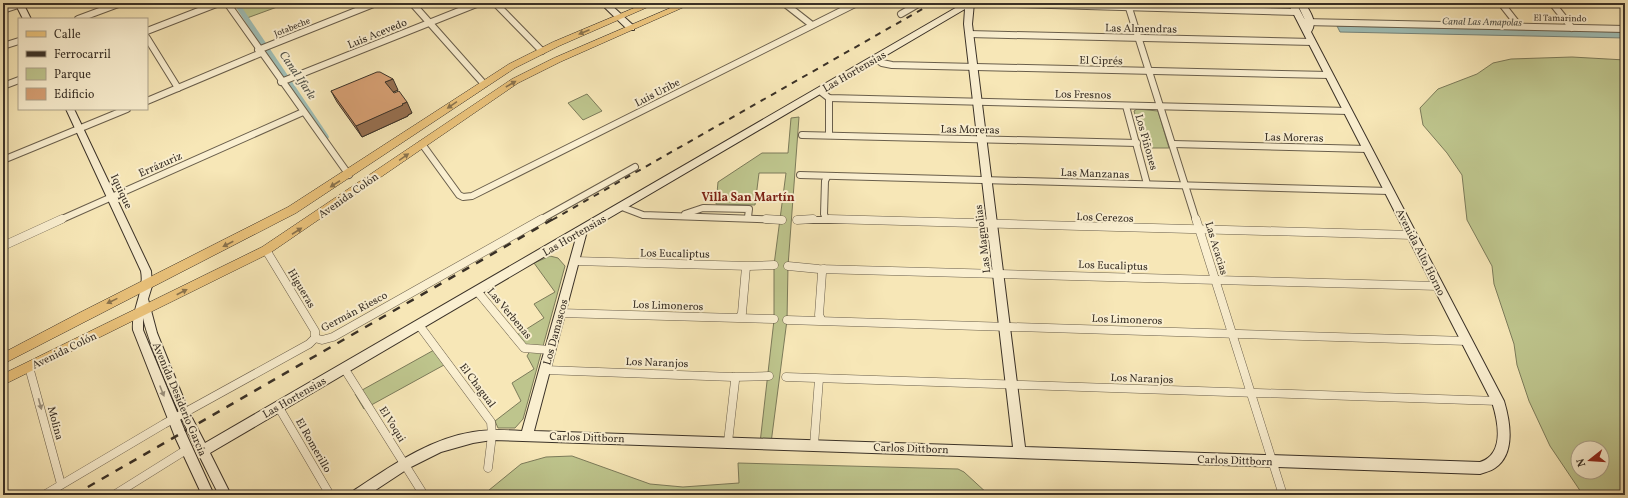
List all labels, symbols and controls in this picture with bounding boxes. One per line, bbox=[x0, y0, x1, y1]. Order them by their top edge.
street label: El Tamarindo bbox=[1533, 12, 1587, 25]
street label: Jotabeche bbox=[272, 14, 312, 41]
water label: Canal Las Amapolas bbox=[1442, 14, 1522, 30]
street label: Luis Acevedo bbox=[345, 16, 410, 53]
legend bbox=[18, 18, 148, 110]
street label: Las Almendras bbox=[1105, 21, 1177, 38]
text: Calle bbox=[54, 27, 81, 43]
one-way arrow bbox=[578, 29, 589, 35]
text: Ferrocarril bbox=[54, 47, 111, 63]
water label: Canal Ifarle bbox=[275, 48, 320, 104]
street label: Las Hortensias bbox=[820, 48, 890, 97]
street label: El Ciprés bbox=[1079, 54, 1123, 69]
text: Parque bbox=[54, 67, 91, 83]
street label: Luis Uribe bbox=[632, 75, 683, 111]
one-way arrow bbox=[505, 80, 517, 87]
text: Edificio bbox=[54, 87, 94, 103]
street label: Los Fresnos bbox=[1055, 88, 1112, 103]
one-way arrow bbox=[447, 101, 457, 109]
street label: Los Piñones bbox=[1130, 113, 1161, 172]
street label: Las Moreras bbox=[940, 122, 1000, 139]
street label: Las Moreras bbox=[1264, 130, 1324, 147]
street label: Errázuriz bbox=[136, 149, 185, 182]
one-way arrow bbox=[398, 153, 409, 161]
street label: Las Manzanas bbox=[1060, 166, 1130, 183]
street label: Avenida Colón bbox=[316, 170, 382, 223]
street label: Iquique bbox=[106, 172, 135, 211]
one-way arrow bbox=[330, 180, 341, 188]
district label: Villa San Martín bbox=[701, 190, 795, 206]
street label: Las Magnolias bbox=[972, 203, 995, 274]
street label: Avenida Alto Horno bbox=[1391, 207, 1448, 299]
street label: Los Cerezos bbox=[1076, 210, 1134, 227]
street label: Las Hortensias bbox=[540, 212, 610, 261]
street label: Las Acacias bbox=[1200, 220, 1231, 277]
one-way arrow bbox=[291, 227, 303, 234]
one-way arrow bbox=[222, 241, 233, 247]
street label: Los Eucaliptus bbox=[640, 246, 710, 263]
street label: Los Eucaliptus bbox=[1078, 258, 1148, 275]
street label: Higueras bbox=[283, 266, 318, 311]
street label: Las Verbenas bbox=[483, 285, 535, 343]
street label: Germán Riesco bbox=[319, 288, 391, 336]
one-way arrow bbox=[177, 289, 188, 295]
street label: Los Damascos bbox=[540, 297, 573, 367]
one-way arrow bbox=[107, 298, 118, 304]
street label: Los Limoneros bbox=[632, 298, 704, 315]
street label: Los Limoneros bbox=[1091, 312, 1163, 329]
street label: Avenida Colón bbox=[30, 329, 100, 374]
street label: Avenida Desiderio García bbox=[148, 340, 210, 459]
street label: Los Naranjos bbox=[625, 355, 689, 372]
street label: El Chagual bbox=[455, 361, 498, 411]
street label: Los Naranjos bbox=[1110, 371, 1174, 388]
street label: Las Hortensias bbox=[260, 374, 330, 423]
one-way arrow bbox=[159, 386, 165, 398]
one-way arrow bbox=[37, 399, 43, 411]
street label: El Voqui bbox=[375, 404, 409, 446]
street label: Molina bbox=[43, 405, 66, 442]
street label: El Romerillo bbox=[291, 416, 334, 476]
street label: Carlos Dittborn bbox=[549, 430, 625, 447]
north arrow bbox=[1570, 440, 1610, 480]
street label: Carlos Dittborn bbox=[873, 441, 949, 458]
street label: Carlos Dittborn bbox=[1197, 453, 1273, 470]
text: N bbox=[1574, 456, 1590, 469]

